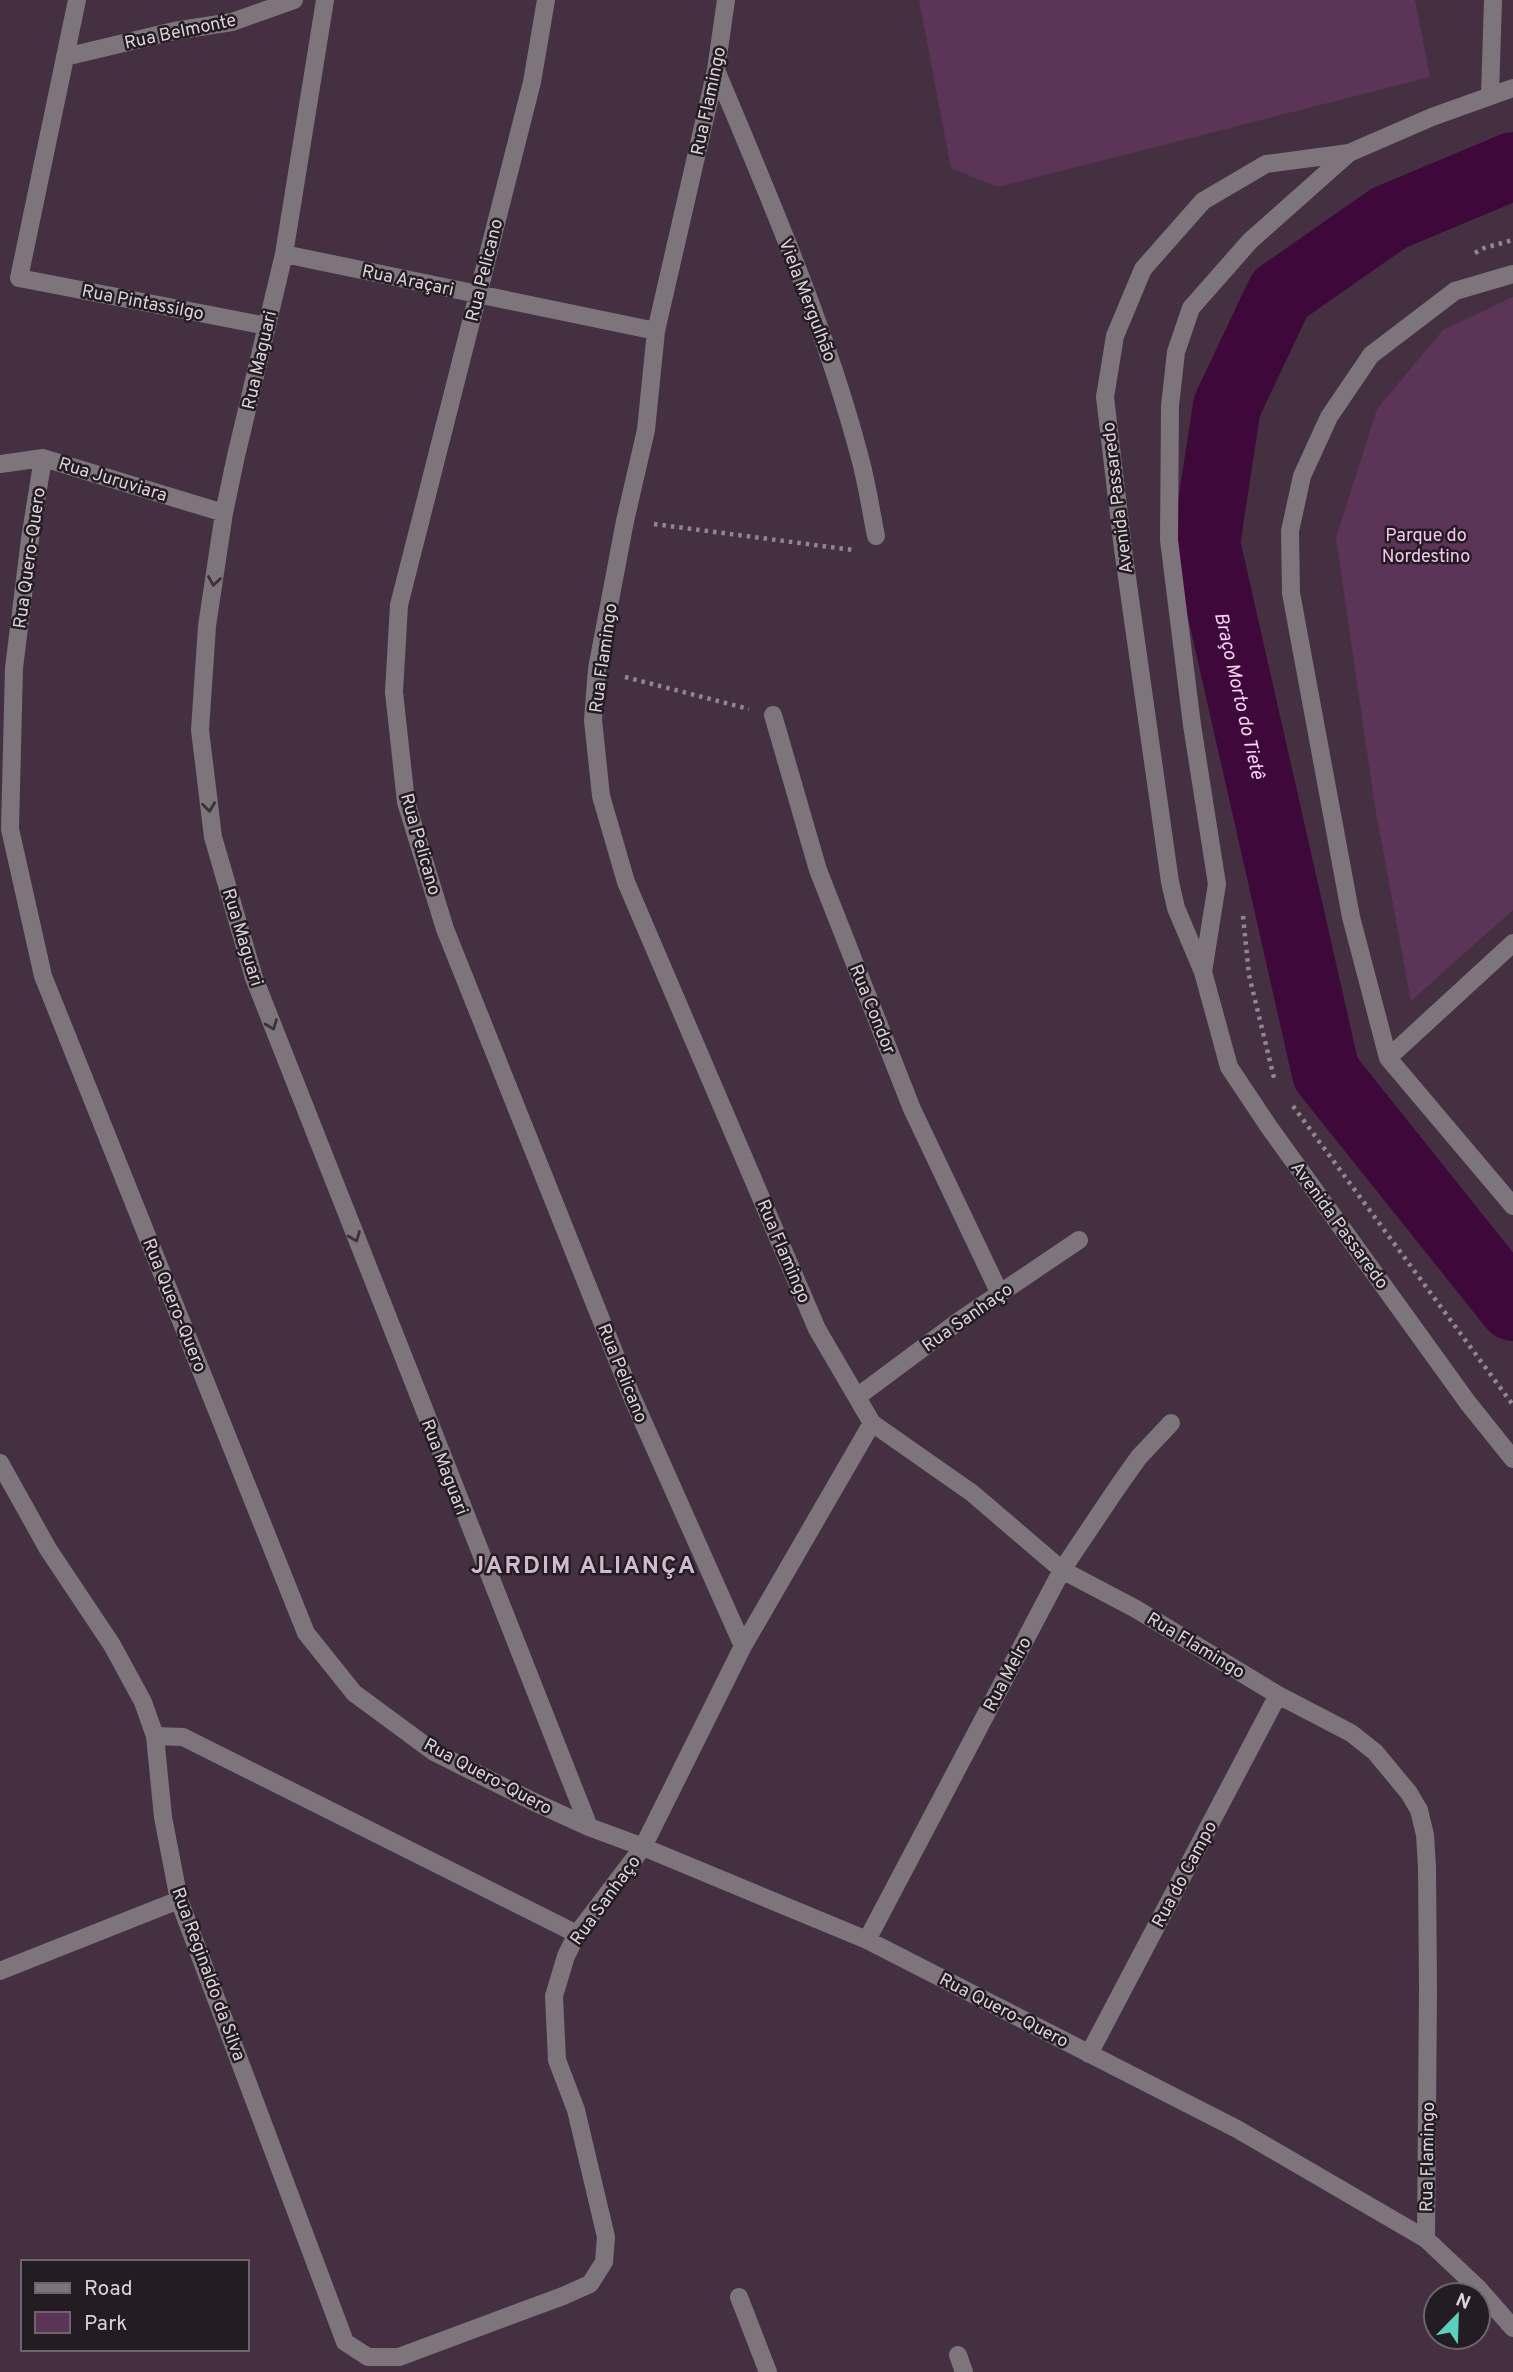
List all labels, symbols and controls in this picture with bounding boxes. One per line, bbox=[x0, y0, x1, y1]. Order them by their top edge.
street label: Rua Belmonte bbox=[122, 9, 238, 56]
street label: Rua Flamingo bbox=[687, 45, 732, 158]
street label: Rua Pelicano bbox=[462, 217, 509, 324]
street label: Viela Mergulhão bbox=[773, 236, 841, 365]
street label: Rua Araçari bbox=[360, 260, 456, 302]
street label: Rua Pintassilgo bbox=[80, 280, 206, 327]
street label: Rua Maguari bbox=[238, 309, 283, 412]
street label: Avenida Passaredo bbox=[1098, 421, 1139, 575]
street label: Rua Juruviara bbox=[55, 453, 170, 508]
street label: Rua Quero-Quero bbox=[9, 486, 52, 630]
park label: Parque do Nordestino bbox=[1382, 525, 1470, 569]
one-way arrow bbox=[207, 575, 222, 587]
street label: Rua Flamingo bbox=[585, 602, 624, 715]
water label: Braço Morto do Tietê bbox=[1208, 610, 1269, 783]
street label: Rua Pelicano bbox=[394, 791, 445, 898]
one-way arrow bbox=[202, 801, 217, 813]
street label: Rua Maguari bbox=[216, 886, 267, 989]
street label: Rua Condor bbox=[843, 961, 900, 1058]
one-way arrow bbox=[264, 1018, 278, 1030]
street label: Avenida Passaredo bbox=[1285, 1157, 1393, 1294]
street label: Rua Flamingo bbox=[750, 1196, 815, 1307]
one-way arrow bbox=[347, 1230, 361, 1242]
street label: Rua Quero-Quero bbox=[136, 1235, 211, 1376]
street label: Rua Sanhaço bbox=[918, 1279, 1018, 1358]
street label: Rua Pelicano bbox=[591, 1321, 652, 1427]
street label: Rua Maguari bbox=[415, 1416, 472, 1519]
district label: JARDIM ALIANÇA bbox=[471, 1552, 697, 1582]
street label: Rua Flamingo bbox=[1142, 1608, 1249, 1685]
street label: Rua Melro bbox=[979, 1633, 1038, 1716]
street label: Rua Quero-Quero bbox=[419, 1734, 556, 1821]
street label: Rua do Campo bbox=[1148, 1817, 1223, 1932]
street label: Rua Sanhaço bbox=[566, 1851, 647, 1950]
street label: Rua Reginaldo da Silva bbox=[166, 1885, 250, 2064]
street label: Rua Quero-Quero bbox=[935, 1969, 1072, 2054]
street label: Rua Flamingo bbox=[1416, 2102, 1441, 2212]
legend bbox=[21, 2260, 248, 2351]
text: Road bbox=[84, 2276, 133, 2303]
north arrow bbox=[1422, 2281, 1492, 2351]
text: N bbox=[1452, 2288, 1474, 2316]
text: Park bbox=[84, 2311, 127, 2338]

